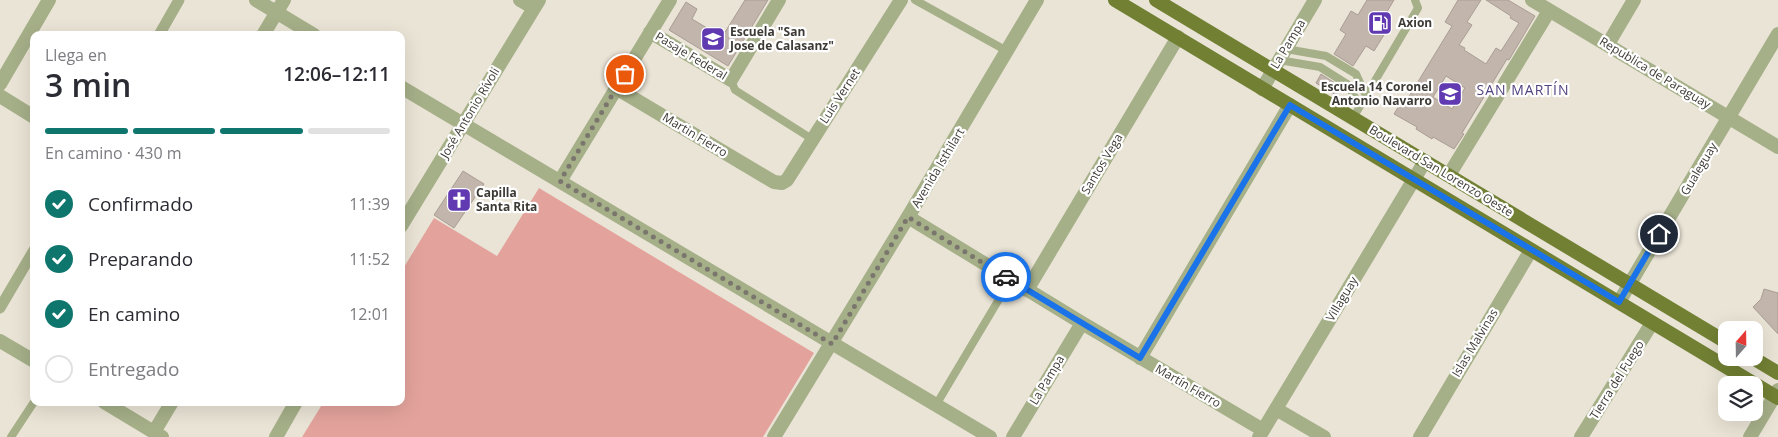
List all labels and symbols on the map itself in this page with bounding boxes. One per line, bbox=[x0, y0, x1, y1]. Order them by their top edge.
fuel station icon: Axion bbox=[1367, 10, 1393, 36]
place label: Axion bbox=[1398, 14, 1432, 31]
street label: La Pampa bbox=[1266, 16, 1309, 72]
place label: Escuela "San Jose de Calasanz" bbox=[729, 23, 834, 54]
school or university icon: Escuela "San Jose de Calasanz" bbox=[700, 26, 726, 52]
street label: Pasaje Federal bbox=[652, 27, 730, 84]
street label: Republica de Paraguay bbox=[1596, 33, 1715, 113]
pin bbox=[604, 53, 646, 95]
street label: José Antonio Rívoli bbox=[435, 64, 503, 162]
street label: Luis Vernet bbox=[815, 65, 864, 127]
place label: Escuela 14 Coronel Antonio Navarro bbox=[1321, 78, 1432, 109]
district label: SAN MARTÍN bbox=[1477, 80, 1569, 99]
school or university icon: Escuela 14 Coronel Antonio Navarro bbox=[1437, 81, 1463, 107]
street label: Martin Fierro bbox=[660, 108, 731, 161]
street label: Boulevard San Lorenzo Oeste bbox=[1366, 121, 1517, 221]
street label: Avenida Isthilart bbox=[907, 125, 968, 211]
street label: Santos Vega bbox=[1077, 130, 1126, 197]
street label: Gualeguay bbox=[1676, 138, 1722, 198]
place label: Capilla Santa Rita bbox=[476, 184, 537, 215]
church icon: Capilla Santa Rita bbox=[446, 187, 472, 213]
pin bbox=[1638, 213, 1680, 255]
courier bbox=[981, 252, 1031, 302]
street label: Villaguay bbox=[1322, 272, 1362, 324]
street label: Islas Malvinas bbox=[1447, 305, 1502, 380]
north arrow bbox=[1718, 321, 1762, 366]
street label: Tierra del Fuego bbox=[1585, 337, 1648, 423]
street label: La Pampa bbox=[1025, 352, 1068, 408]
street label: Martín Fierro bbox=[1152, 360, 1224, 411]

